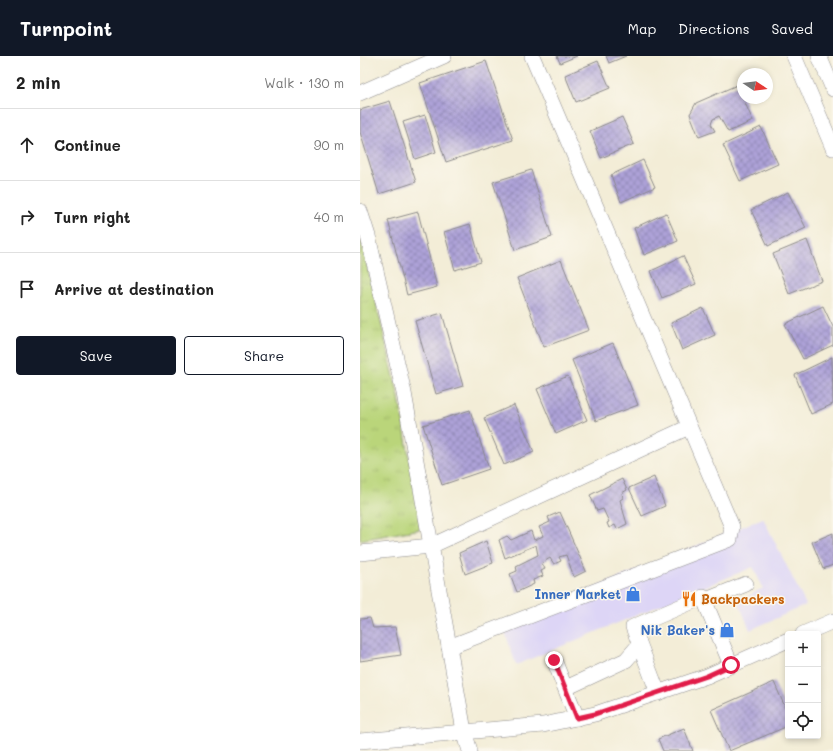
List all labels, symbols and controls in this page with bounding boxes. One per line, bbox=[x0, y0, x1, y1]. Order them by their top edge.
text: Turnpoint bbox=[20, 16, 112, 41]
text: Map bbox=[628, 19, 656, 38]
text: Directions bbox=[678, 19, 749, 38]
text: Saved bbox=[771, 19, 813, 38]
north arrow bbox=[737, 68, 773, 104]
text: 2 min bbox=[16, 71, 61, 93]
text: Walk · 130 m bbox=[264, 74, 344, 91]
icon: ahead bbox=[16, 134, 38, 156]
text: Continue bbox=[54, 135, 121, 155]
text: 90 m bbox=[314, 136, 344, 153]
icon: right bbox=[16, 206, 38, 228]
text: Turn right bbox=[54, 207, 131, 227]
text: 40 m bbox=[314, 208, 344, 225]
icon: arrive bbox=[16, 278, 38, 300]
text: Arrive at destination bbox=[54, 279, 214, 299]
button: Save bbox=[16, 336, 176, 375]
button: Share bbox=[184, 336, 344, 375]
place label: Inner Market bbox=[534, 585, 621, 602]
shop icon: Inner Market bbox=[624, 585, 642, 603]
restaurant icon: Backpackers bbox=[680, 590, 698, 608]
place label: Backpackers bbox=[701, 590, 785, 607]
place label: Nik Baker's bbox=[641, 621, 715, 638]
shop icon: Nik Baker's bbox=[718, 621, 736, 639]
map controls bbox=[785, 631, 821, 739]
button: + bbox=[785, 631, 821, 667]
route end bbox=[545, 651, 563, 669]
route start bbox=[722, 656, 740, 674]
button: − bbox=[785, 667, 821, 703]
button: locate bbox=[785, 703, 821, 739]

